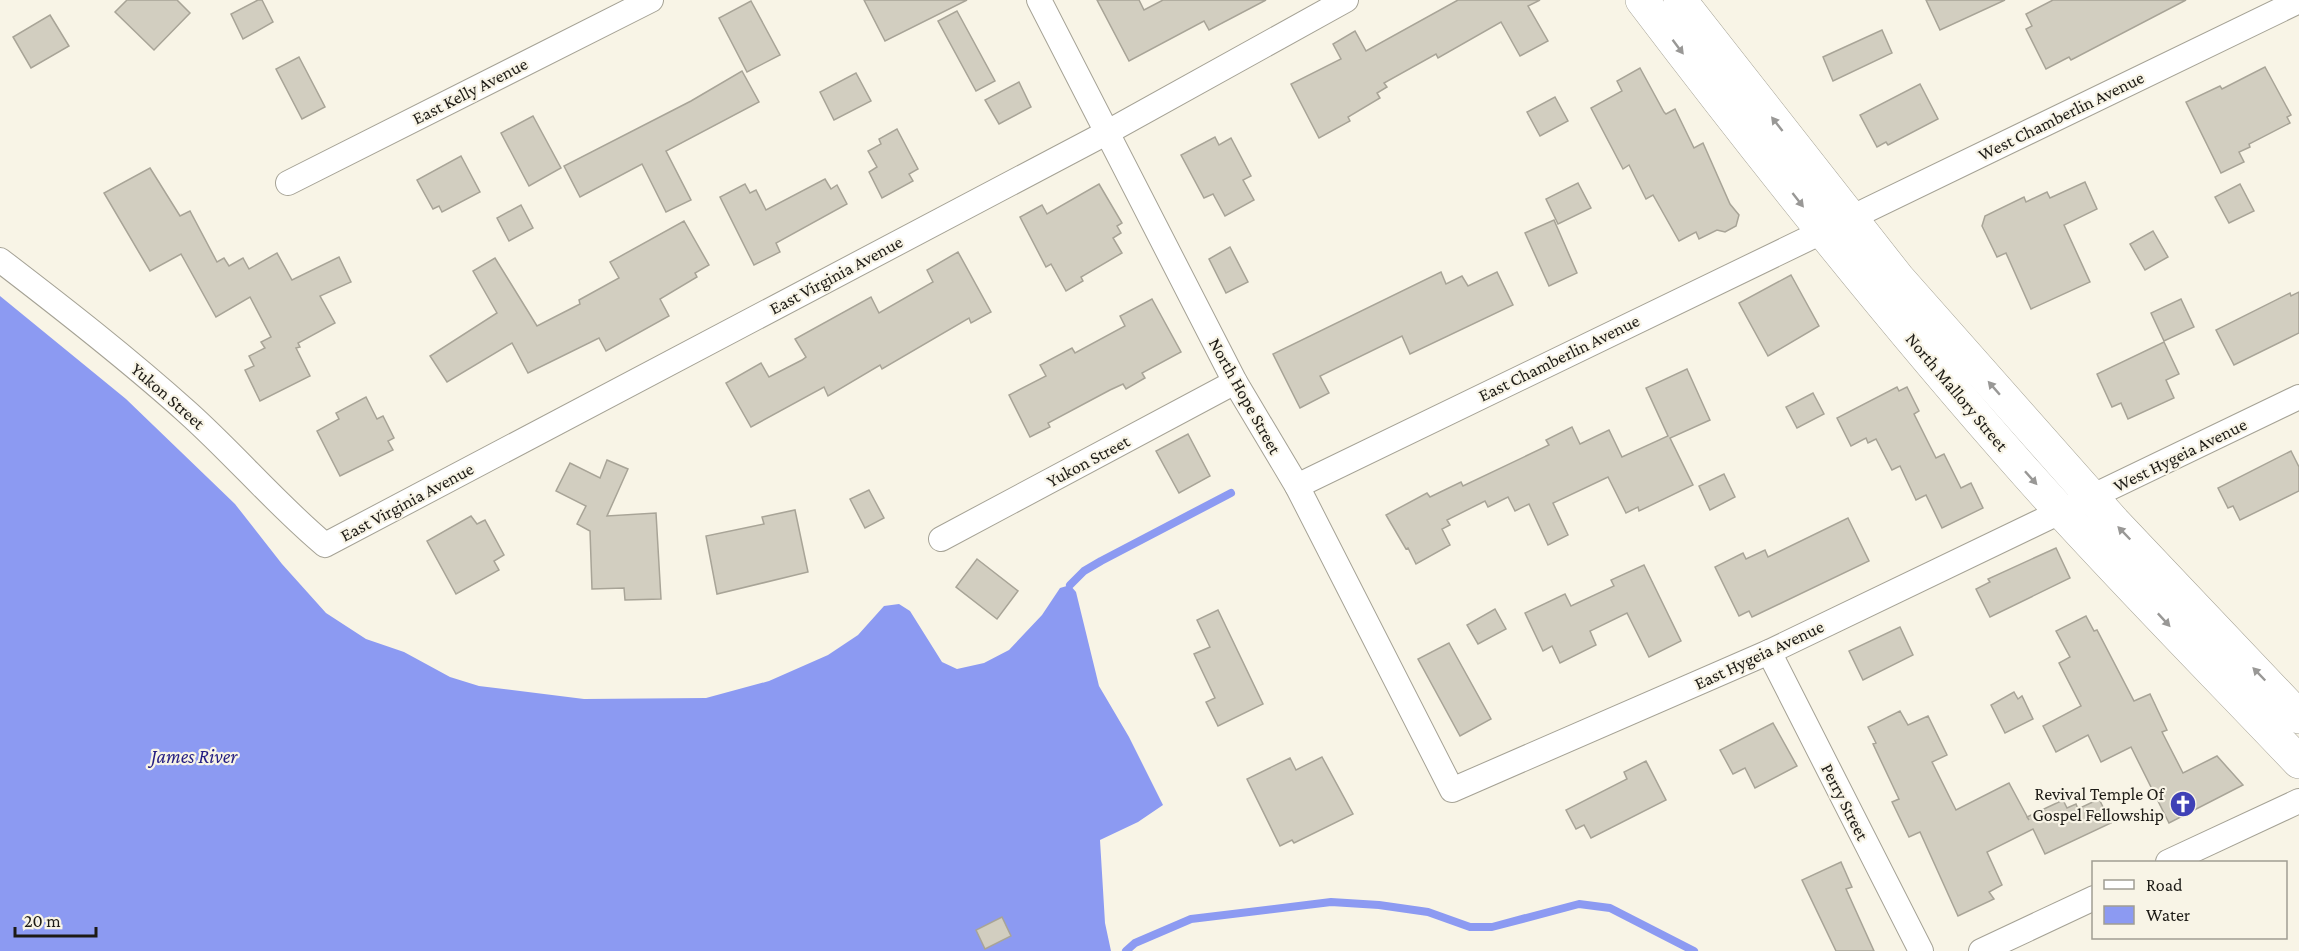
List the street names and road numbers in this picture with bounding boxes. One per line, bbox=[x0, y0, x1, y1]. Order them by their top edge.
street label: East Kelly Avenue bbox=[409, 53, 531, 129]
street label: West Chamberlin Avenue bbox=[1975, 67, 2147, 165]
street label: East Virginia Avenue bbox=[766, 231, 906, 319]
street label: East Chamberlin Avenue bbox=[1475, 310, 1643, 406]
street label: North Mallory Street bbox=[1902, 329, 2013, 456]
street label: North Hope Street bbox=[1205, 334, 1286, 458]
street label: Yukon Street bbox=[127, 359, 210, 434]
street label: West Hygeia Avenue bbox=[2110, 414, 2250, 496]
street label: Yukon Street bbox=[1043, 430, 1134, 491]
street label: East Virginia Avenue bbox=[337, 458, 477, 546]
street label: East Hygeia Avenue bbox=[1691, 616, 1827, 694]
street label: Perry Street bbox=[1817, 760, 1873, 845]

